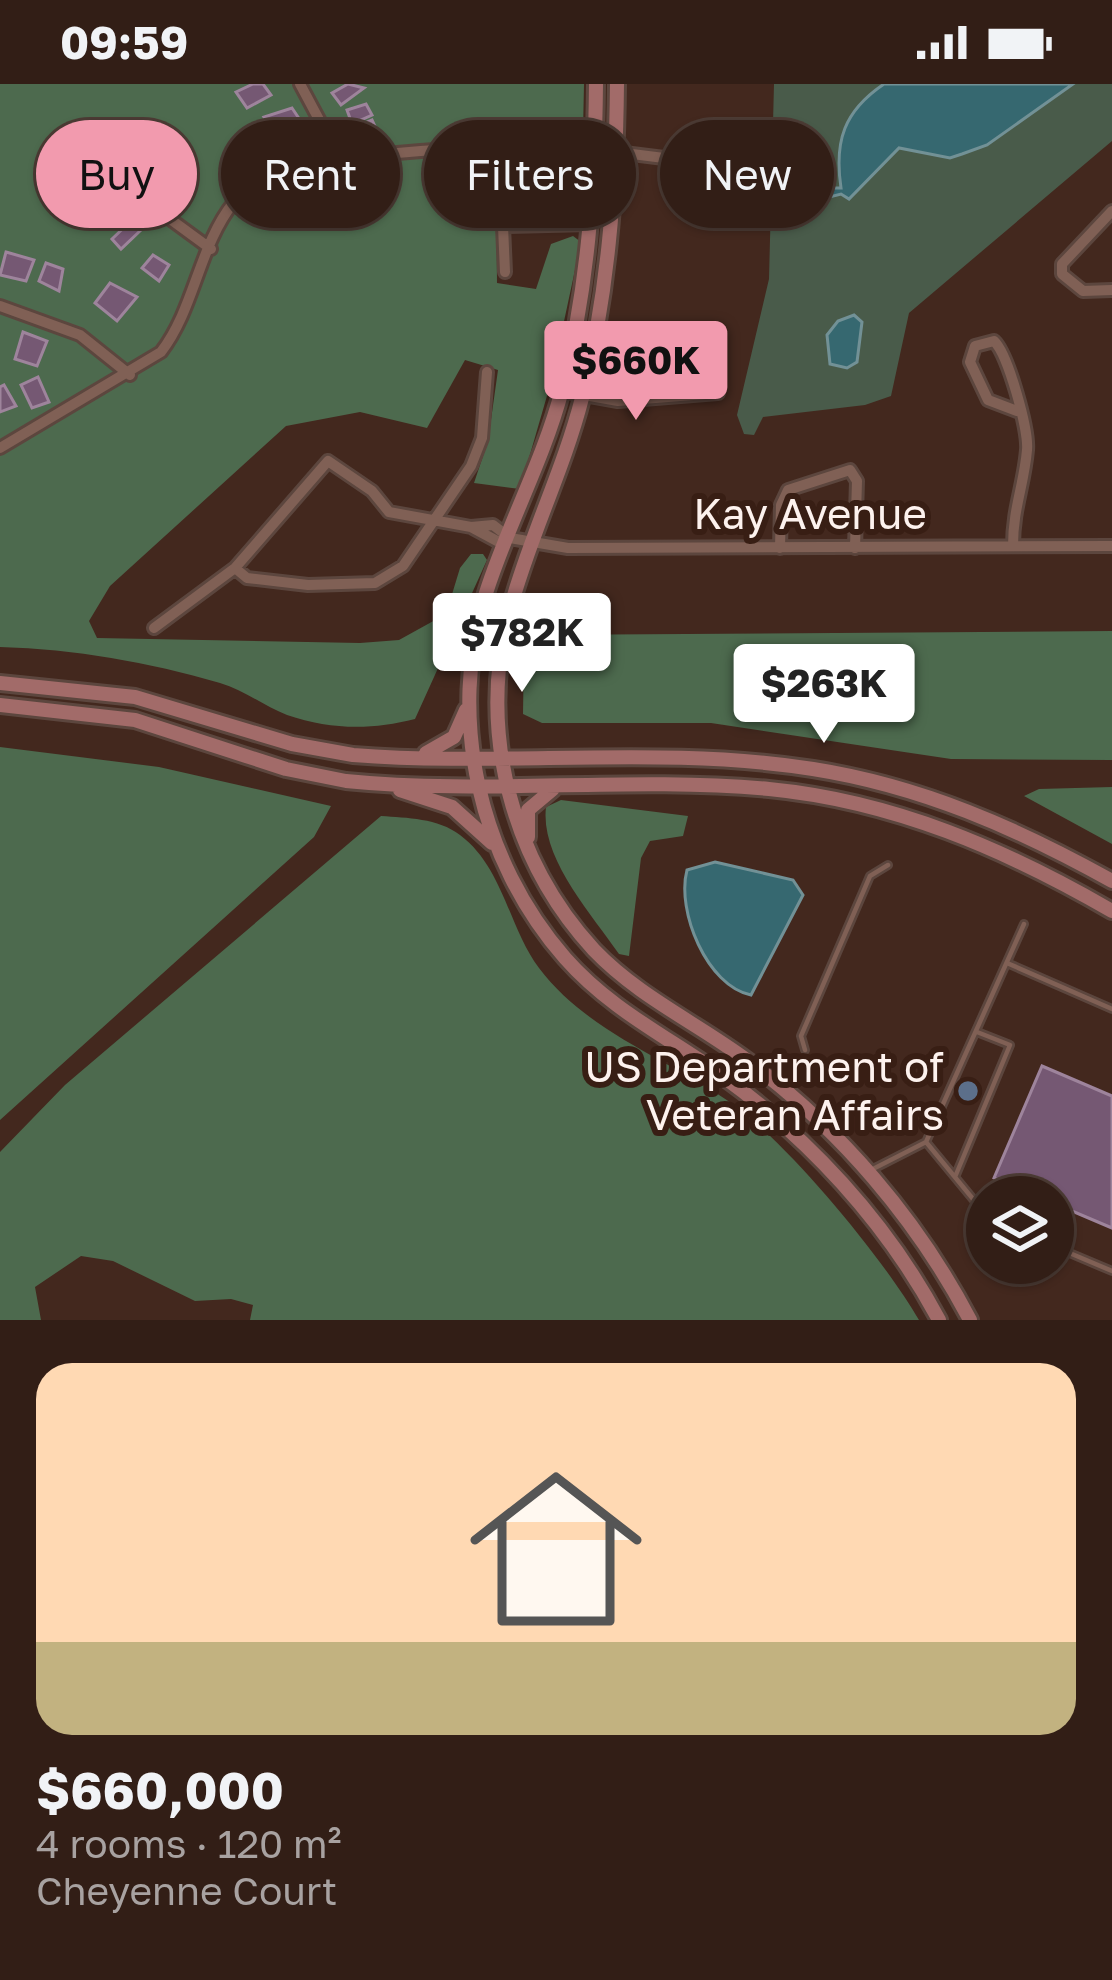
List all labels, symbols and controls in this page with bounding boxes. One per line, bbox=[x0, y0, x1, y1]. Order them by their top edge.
text: 09:59 bbox=[60, 15, 188, 69]
chip: Buy bbox=[36, 120, 197, 228]
chip: Rent bbox=[221, 120, 400, 228]
chip: Filters bbox=[424, 120, 636, 228]
chip: New bbox=[660, 120, 834, 228]
pin: $660K bbox=[552, 321, 720, 423]
text: $660K bbox=[571, 336, 701, 383]
street label: Kay Avenue bbox=[693, 488, 927, 538]
pin: $782K bbox=[438, 593, 606, 695]
text: $782K bbox=[460, 608, 584, 655]
pin: $263K bbox=[740, 644, 908, 746]
text: $263K bbox=[761, 659, 887, 706]
place label: US Department of Veteran Affairs bbox=[584, 1041, 944, 1139]
marker: US Department of Veteran Affairs bbox=[955, 1078, 981, 1104]
map controls bbox=[966, 1176, 1074, 1284]
button: layers bbox=[966, 1176, 1074, 1284]
icon: home bbox=[448, 1441, 664, 1657]
text: $660,000 bbox=[36, 1759, 284, 1820]
text: 4 rooms · 120 m² bbox=[36, 1820, 342, 1867]
text: Cheyenne Court bbox=[36, 1867, 337, 1914]

